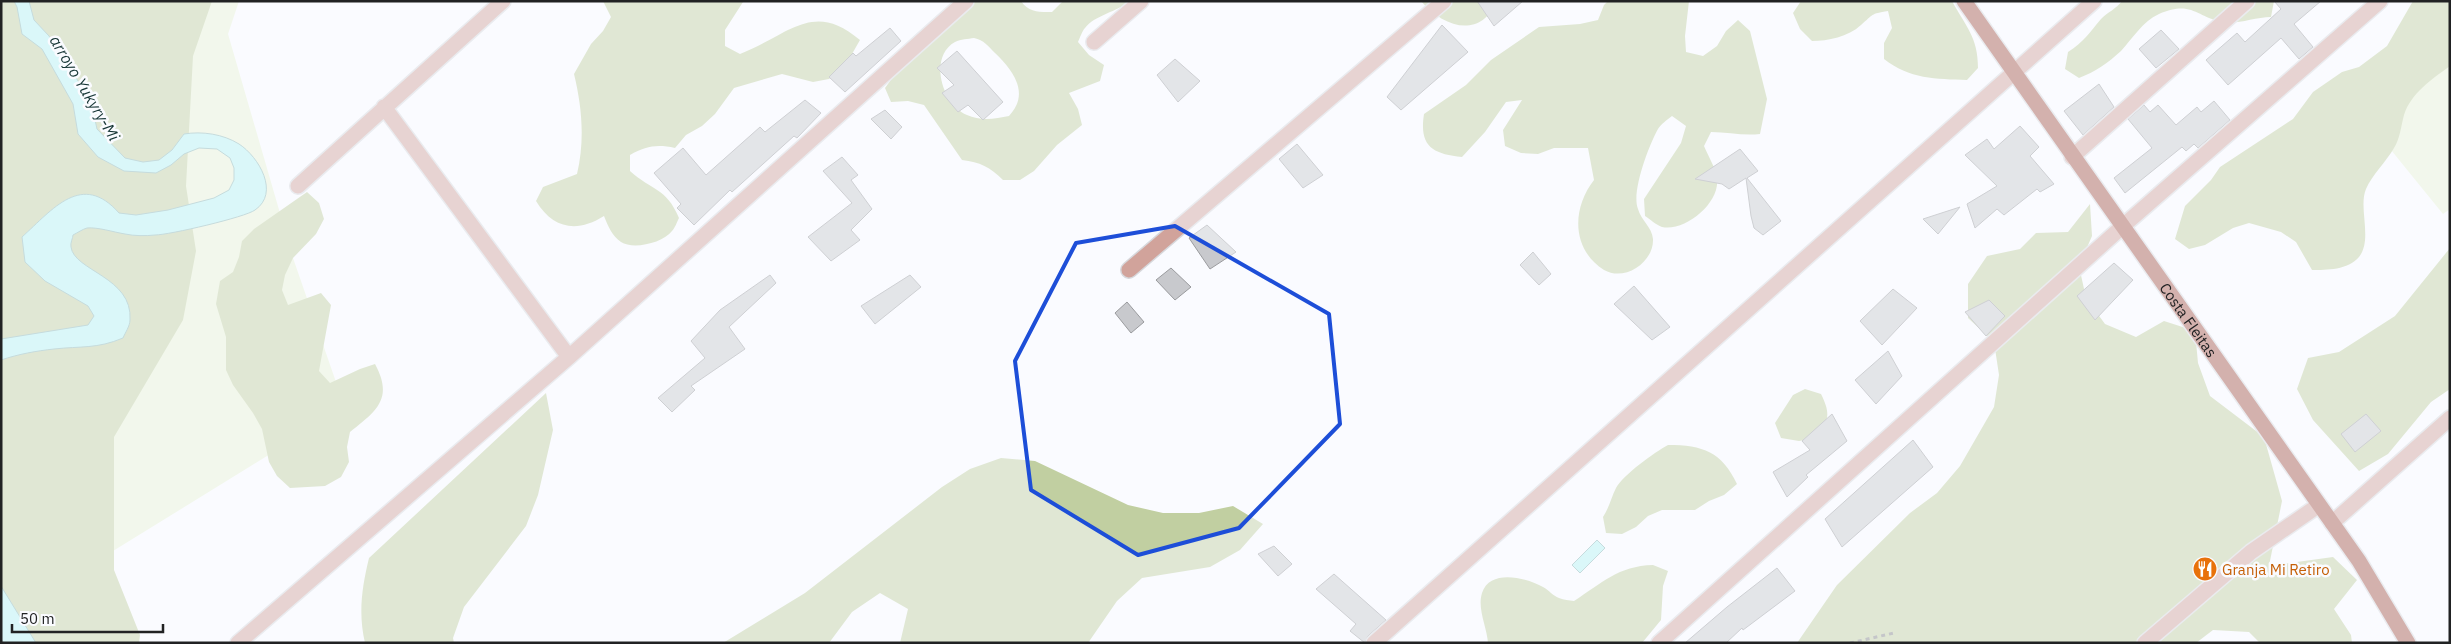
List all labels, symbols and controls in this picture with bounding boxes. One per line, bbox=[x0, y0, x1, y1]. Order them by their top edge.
water label: arroyo Yukyry-Mi bbox=[46, 31, 125, 145]
street label: Costa Fleitas bbox=[2156, 279, 2222, 361]
restaurant icon: Granja Mi Retiro bbox=[2192, 556, 2218, 582]
place label: Granja Mi Retiro bbox=[2222, 560, 2330, 579]
scale bar bbox=[12, 602, 164, 634]
text: 50 m bbox=[20, 609, 55, 628]

